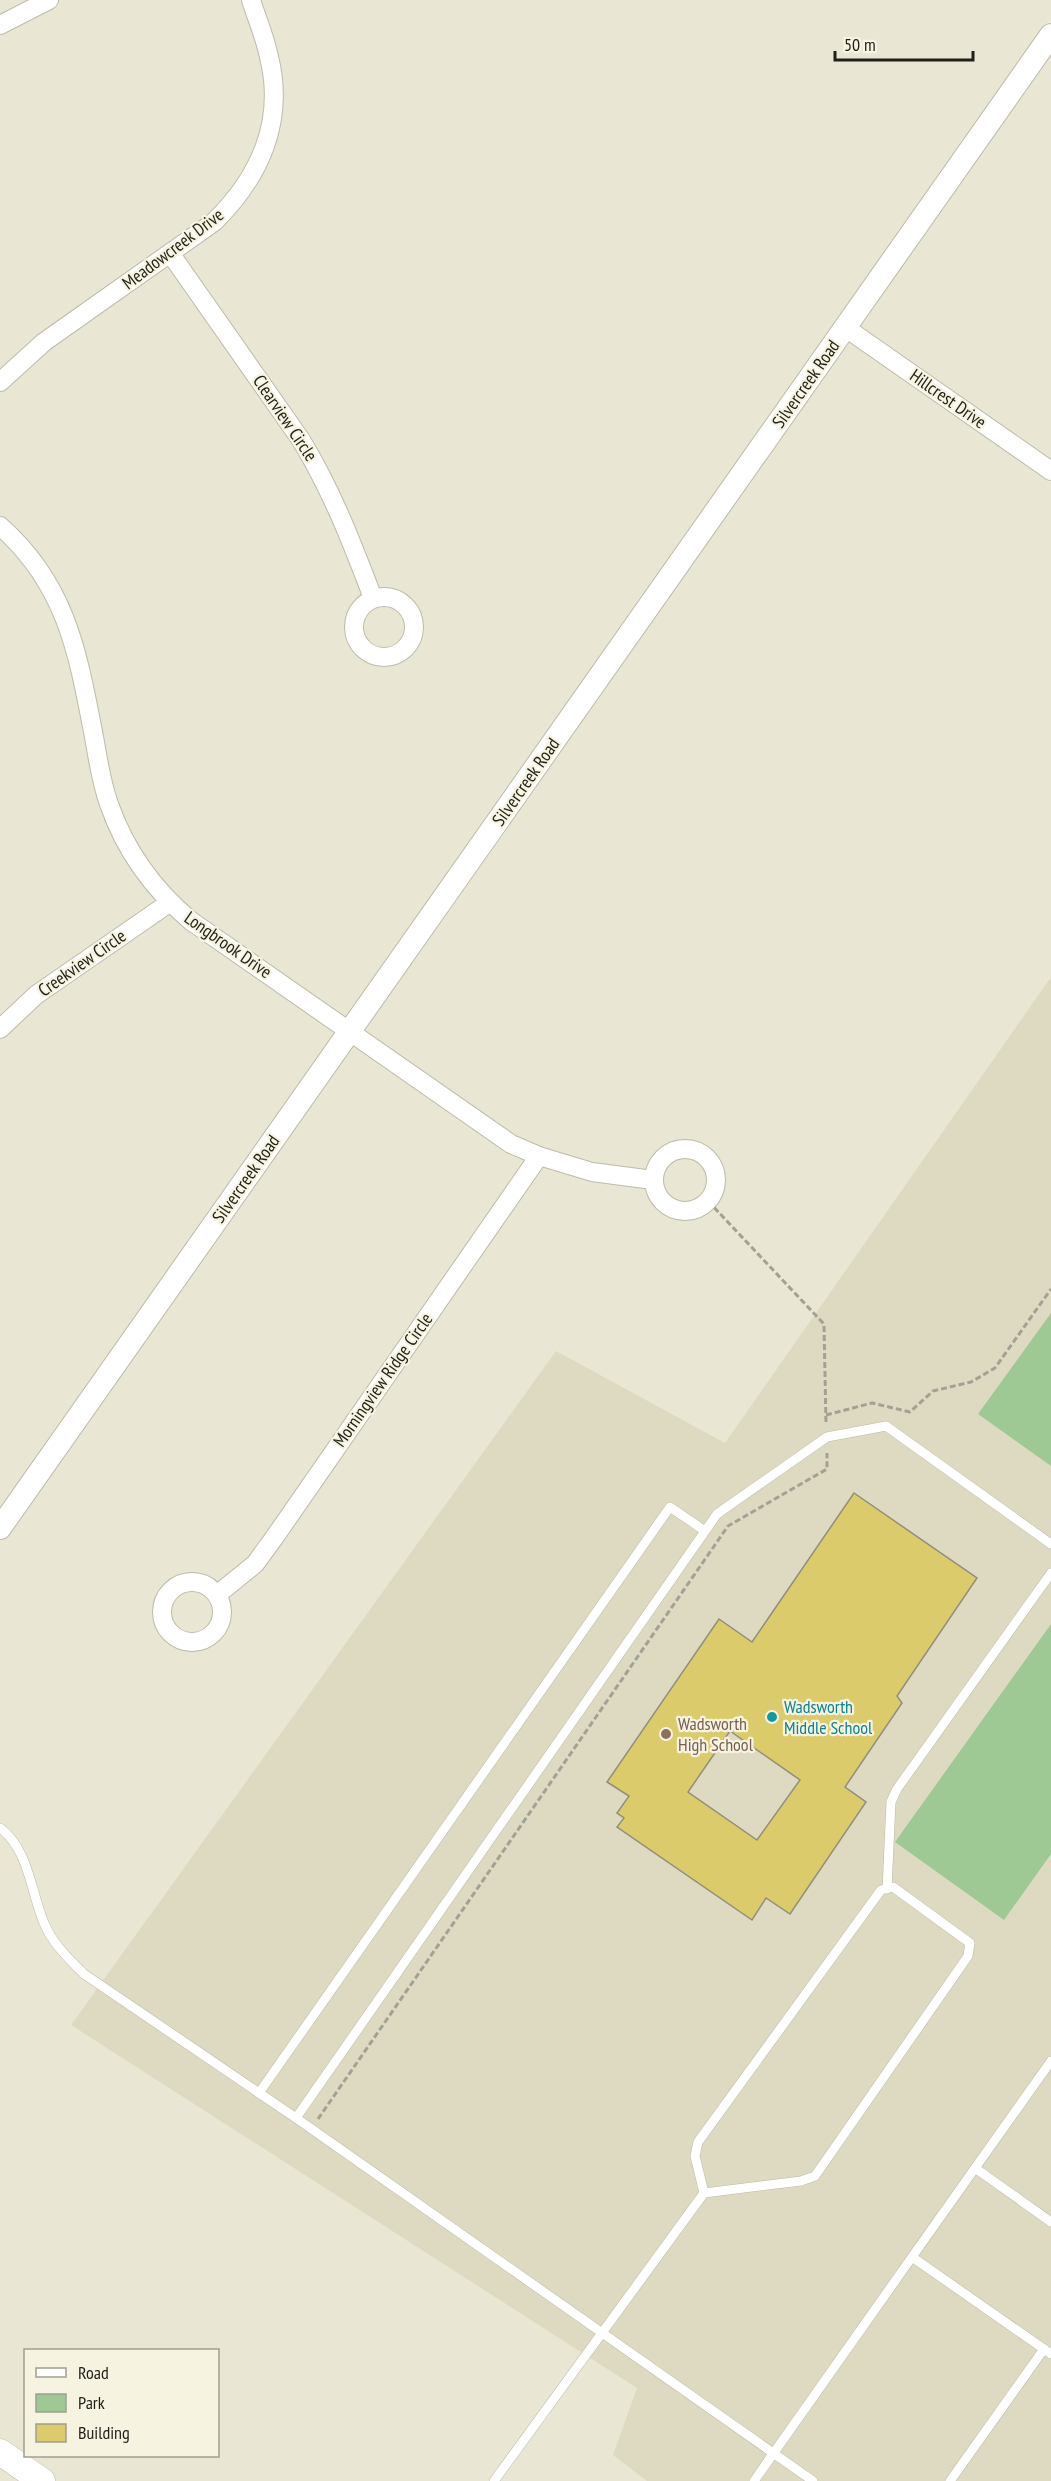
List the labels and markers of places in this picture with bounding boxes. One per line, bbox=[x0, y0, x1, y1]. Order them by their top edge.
place label: Wadsworth Middle School bbox=[784, 1695, 873, 1739]
marker: Wadsworth Middle School bbox=[765, 1710, 779, 1724]
place label: Wadsworth High School bbox=[678, 1712, 754, 1756]
marker: Wadsworth High School bbox=[659, 1727, 673, 1741]

